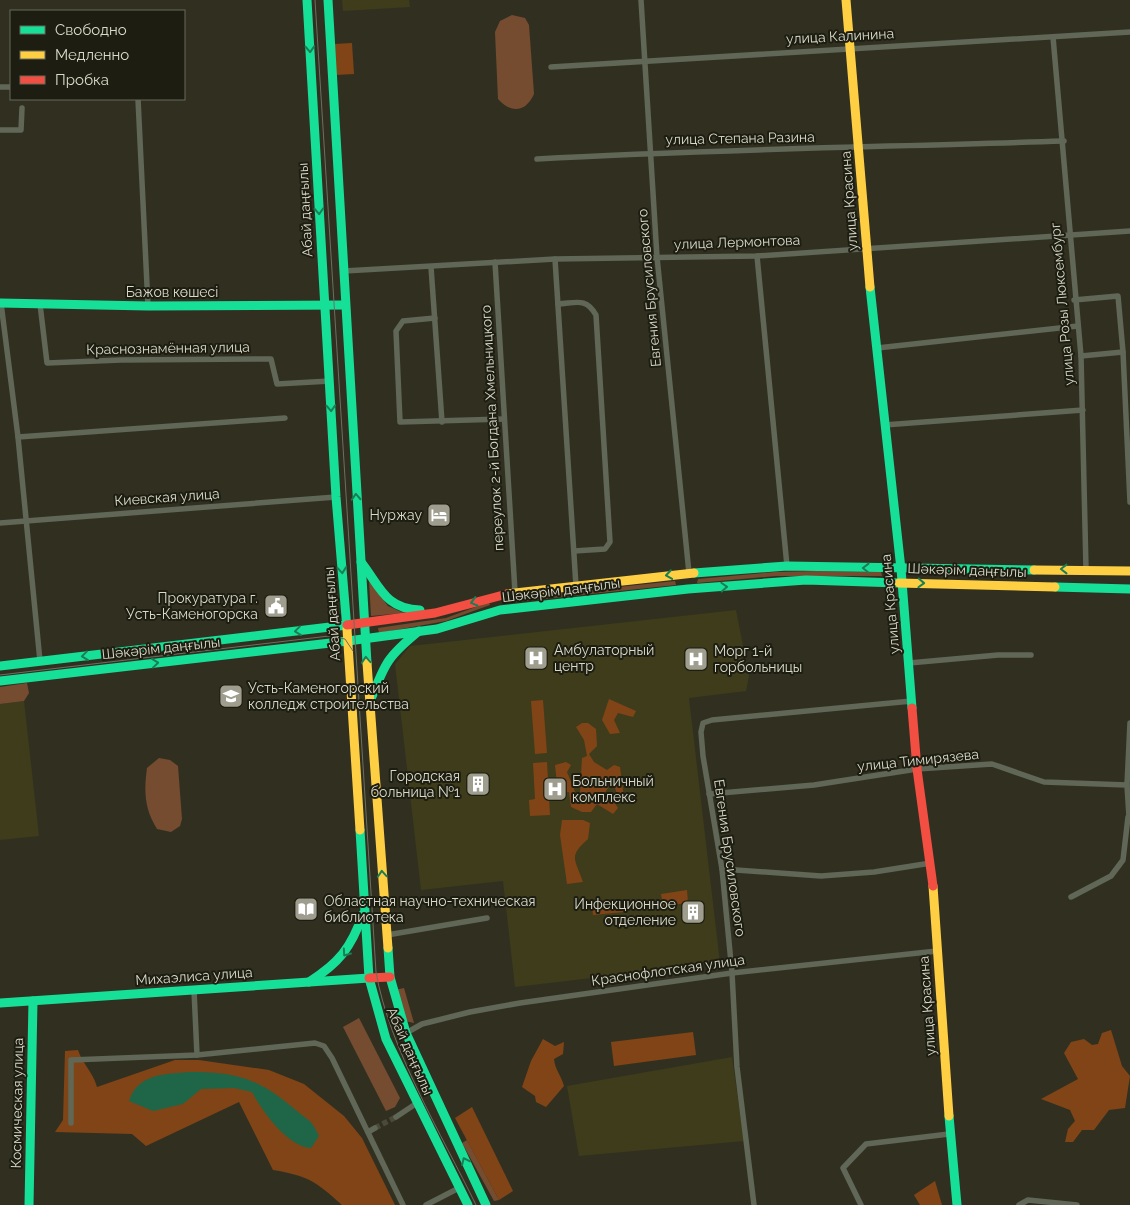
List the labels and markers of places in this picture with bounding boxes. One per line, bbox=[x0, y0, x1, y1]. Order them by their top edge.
hotel icon: Нуржау bbox=[426, 502, 452, 528]
place label: Нуржау bbox=[369, 507, 422, 523]
place label: Прокуратура г. Усть-Каменогорска bbox=[126, 590, 258, 622]
public building icon: Прокуратура г. Усть-Каменогорска bbox=[263, 593, 289, 619]
place label: Амбулаторный центр bbox=[554, 642, 654, 674]
place label: Морг 1-й горбольницы bbox=[714, 643, 802, 675]
hospital icon: Амбулаторный центр bbox=[523, 645, 549, 671]
hospital icon: Морг 1-й горбольницы bbox=[683, 646, 709, 672]
place label: Усть-Каменогорский колледж строительства bbox=[248, 680, 409, 712]
school or university icon: Усть-Каменогорский колледж строительства bbox=[218, 683, 244, 709]
place label: Городская больница №1 bbox=[371, 768, 460, 800]
building icon: Городская больница №1 bbox=[465, 771, 491, 797]
place label: Больничный комплекс bbox=[572, 773, 654, 805]
hospital icon: Больничный комплекс bbox=[542, 776, 568, 802]
place label: Областная научно-техническая библиотека bbox=[324, 893, 536, 925]
library icon: Областная научно-техническая библиотека bbox=[293, 896, 319, 922]
place label: Инфекционное отделение bbox=[574, 896, 676, 928]
building icon: Инфекционное отделение bbox=[680, 899, 706, 925]

